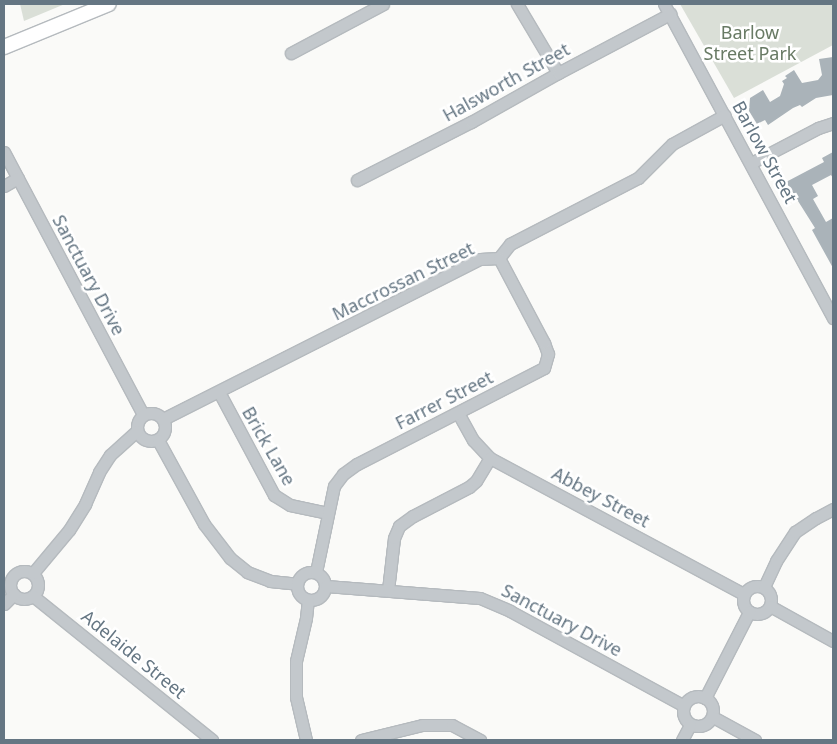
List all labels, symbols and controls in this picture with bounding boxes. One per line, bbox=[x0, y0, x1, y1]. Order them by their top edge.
park label: Barlow Street Park bbox=[704, 22, 796, 64]
street label: Halsworth Street bbox=[439, 38, 573, 126]
street label: Barlow Street bbox=[728, 97, 802, 207]
street label: Sanctuary Drive bbox=[48, 211, 130, 339]
street label: Maccrossan Street bbox=[329, 237, 477, 325]
street label: Farrer Street bbox=[392, 366, 496, 434]
street label: Brick Lane bbox=[238, 403, 300, 489]
street label: Abbey Street bbox=[548, 462, 654, 532]
street label: Sanctuary Drive bbox=[498, 579, 626, 661]
street label: Adelaide Street bbox=[77, 605, 191, 703]

